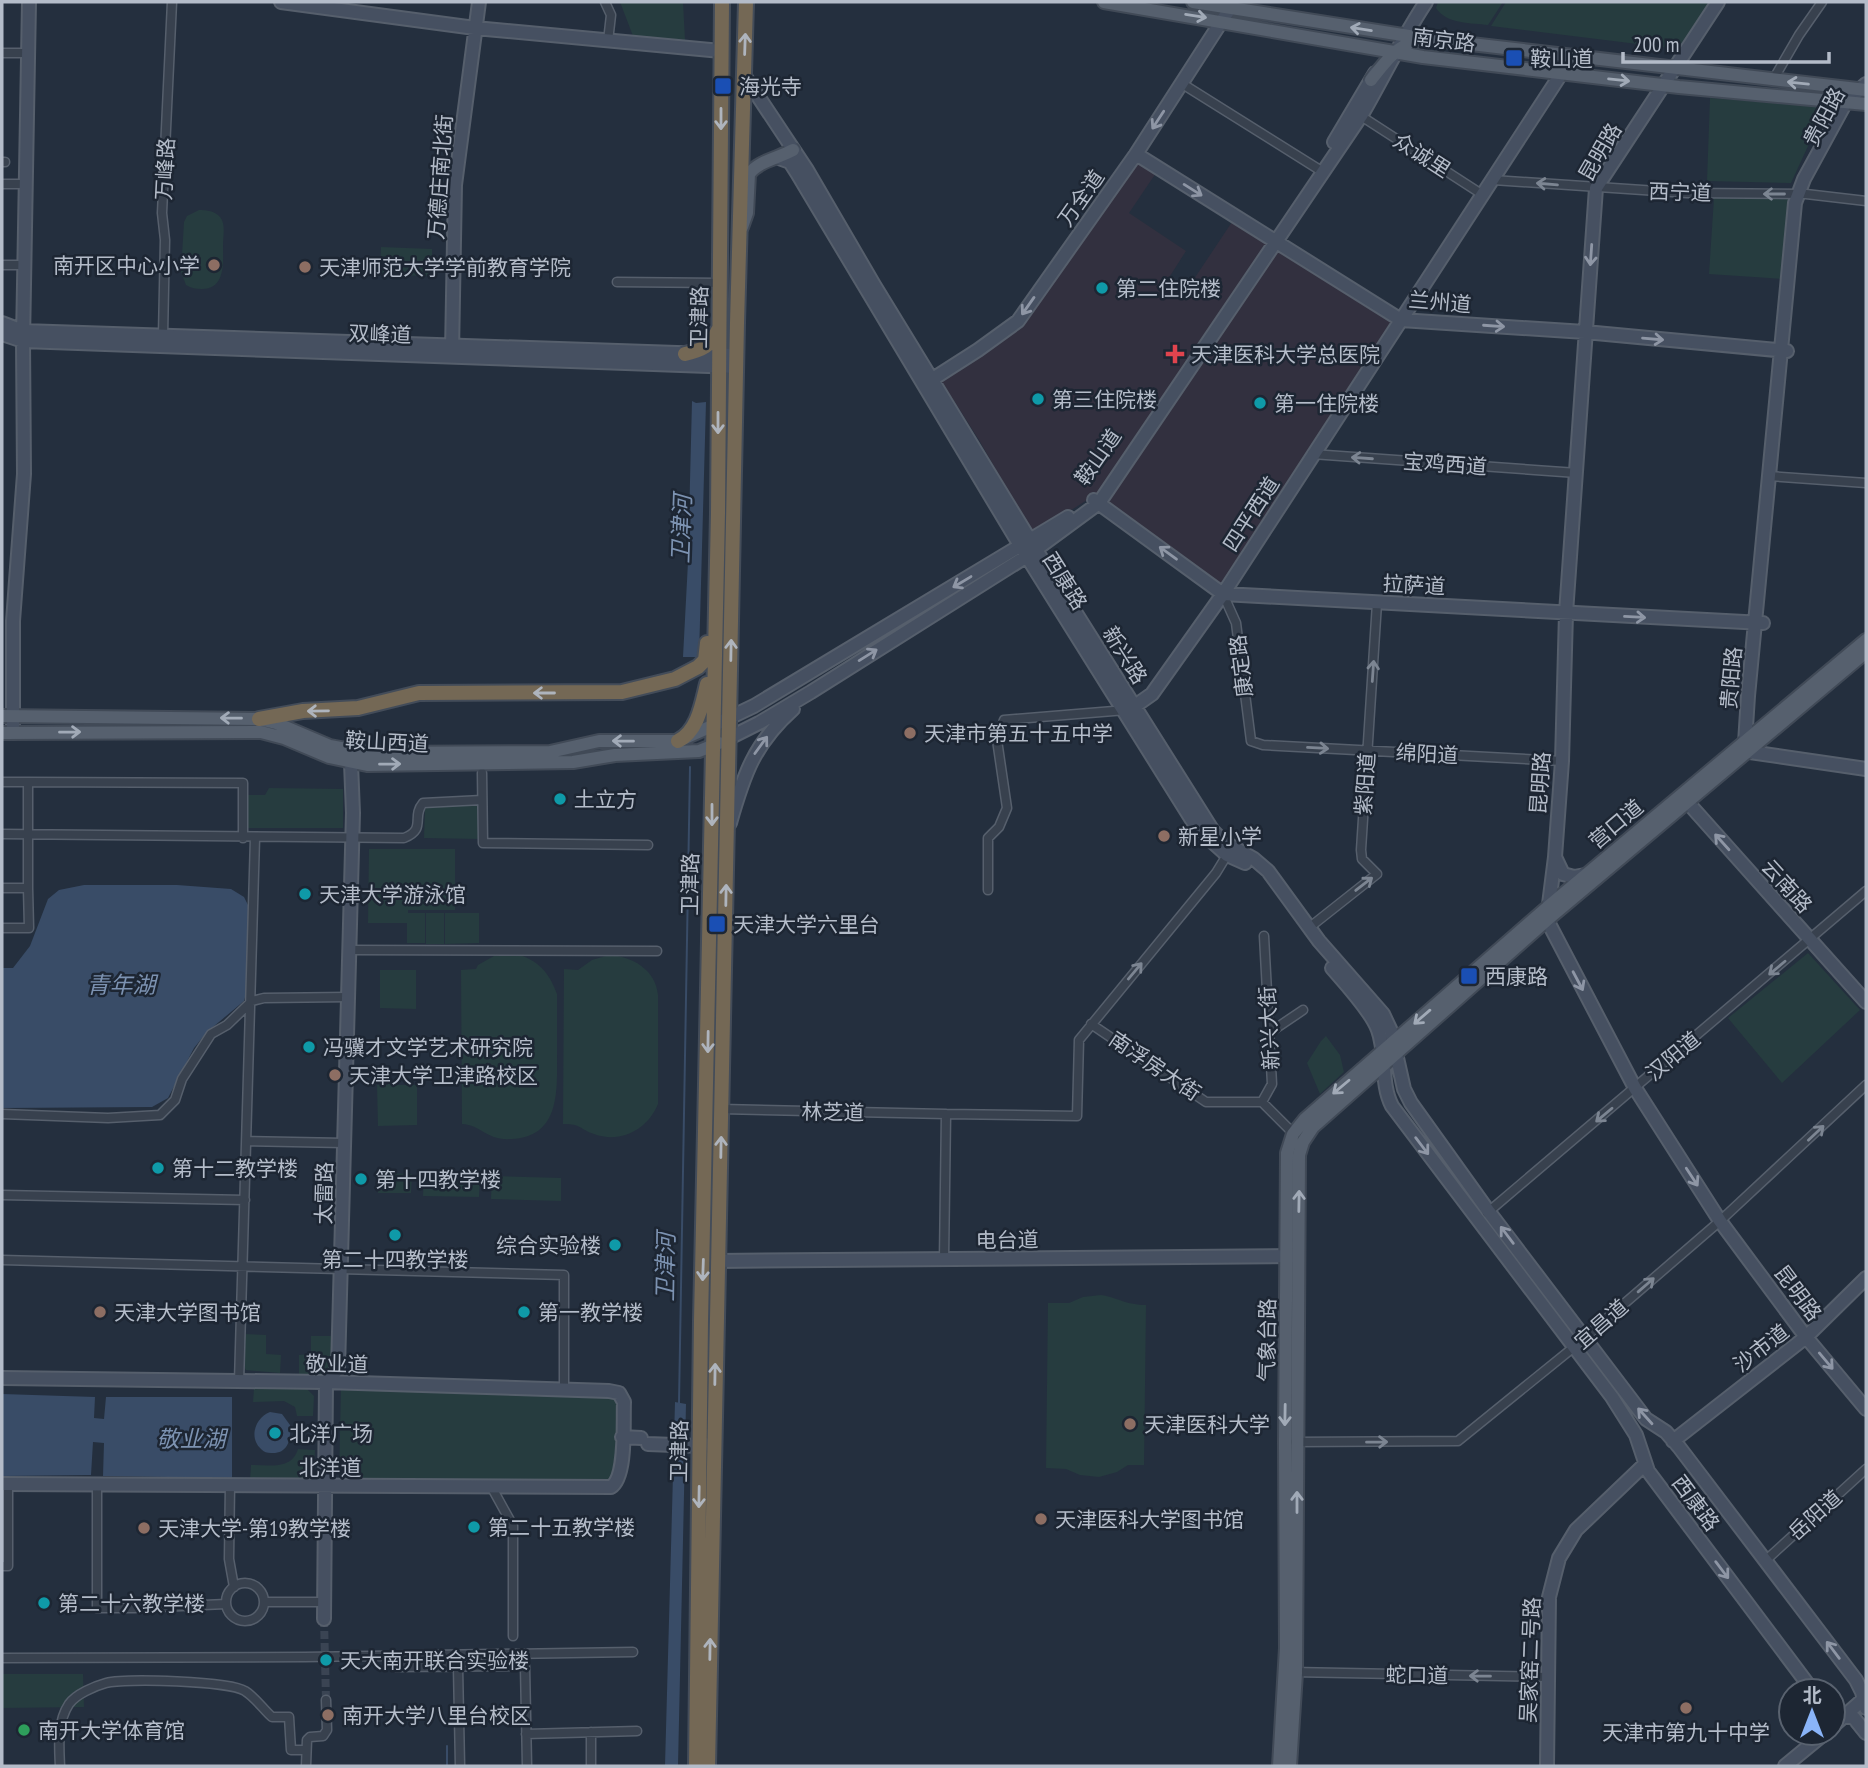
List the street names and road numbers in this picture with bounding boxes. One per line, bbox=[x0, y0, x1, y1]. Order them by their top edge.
street label: 南京路 bbox=[1411, 23, 1477, 57]
street label: 贵阳路 bbox=[1797, 83, 1851, 151]
street label: 万德庄南北街 bbox=[422, 113, 458, 241]
street label: 昆明路 bbox=[1573, 118, 1627, 186]
street label: 众诚里 bbox=[1388, 127, 1456, 183]
street label: 万峰路 bbox=[150, 137, 180, 201]
street label: 万全道 bbox=[1052, 164, 1110, 232]
street label: 西宁道 bbox=[1648, 177, 1712, 207]
street label: 卫津路 bbox=[685, 285, 713, 349]
street label: 兰州道 bbox=[1407, 286, 1473, 318]
street label: 双峰道 bbox=[348, 319, 412, 349]
street label: 鞍山道 bbox=[1069, 423, 1127, 491]
street label: 宝鸡西道 bbox=[1402, 448, 1488, 480]
street label: 四平西道 bbox=[1217, 471, 1285, 557]
street label: 西康路 bbox=[1037, 547, 1093, 615]
street label: 拉萨道 bbox=[1382, 570, 1446, 600]
street label: 新兴路 bbox=[1097, 621, 1153, 689]
street label: 康定路 bbox=[1224, 633, 1258, 699]
street label: 贵阳路 bbox=[1715, 645, 1747, 711]
street label: 鞍山西道 bbox=[344, 726, 430, 758]
street label: 绵阳道 bbox=[1395, 739, 1459, 769]
street label: 昆明路 bbox=[1524, 751, 1556, 815]
street label: 紫阳道 bbox=[1349, 752, 1381, 816]
street label: 营口道 bbox=[1583, 793, 1649, 855]
street label: 卫津路 bbox=[676, 852, 704, 916]
street label: 云南路 bbox=[1756, 854, 1818, 918]
street label: 新兴大街 bbox=[1253, 985, 1285, 1071]
street label: 南浮房大街 bbox=[1104, 1025, 1206, 1107]
street label: 汉阳道 bbox=[1640, 1025, 1706, 1087]
street label: 林芝道 bbox=[801, 1098, 865, 1126]
street label: 太雷路 bbox=[310, 1161, 338, 1225]
street label: 电台道 bbox=[975, 1226, 1039, 1254]
street label: 昆明路 bbox=[1768, 1260, 1828, 1326]
street label: 宜昌道 bbox=[1568, 1293, 1634, 1355]
street label: 气象台路 bbox=[1253, 1298, 1281, 1382]
street label: 沙市道 bbox=[1728, 1318, 1794, 1378]
street label: 敬业道 bbox=[305, 1350, 369, 1378]
street label: 卫津路 bbox=[665, 1419, 693, 1483]
street label: 北洋道 bbox=[299, 1454, 362, 1481]
street label: 西康路 bbox=[1666, 1470, 1726, 1536]
street label: 岳阳道 bbox=[1783, 1484, 1847, 1546]
street label: 吴家窑二号路 bbox=[1514, 1597, 1546, 1723]
street label: 蛇口道 bbox=[1385, 1661, 1449, 1689]

